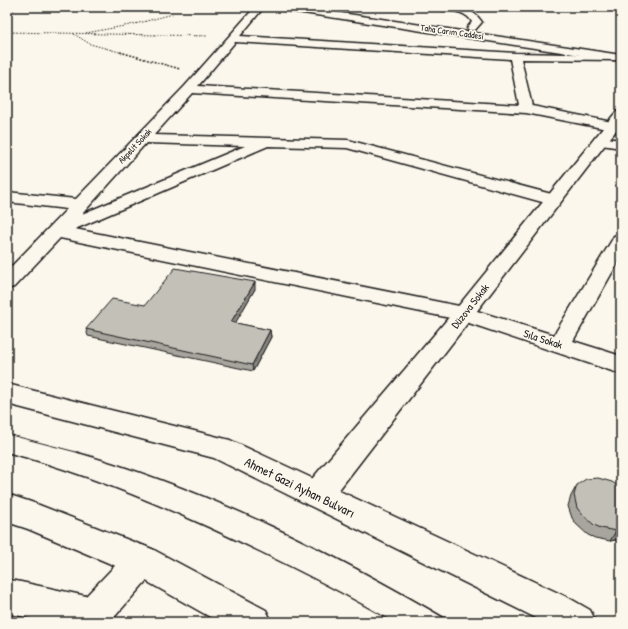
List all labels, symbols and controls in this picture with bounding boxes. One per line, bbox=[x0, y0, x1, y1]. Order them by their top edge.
street label: Taha Carım Caddesi bbox=[420, 22, 484, 42]
street label: Akpelit Sokak bbox=[116, 126, 155, 166]
street label: Düzova Sokak bbox=[448, 280, 492, 331]
street label: Sıla Sokak bbox=[522, 326, 565, 352]
street label: Ahmet Gazi Ayhan Bulvarı bbox=[242, 452, 358, 522]

